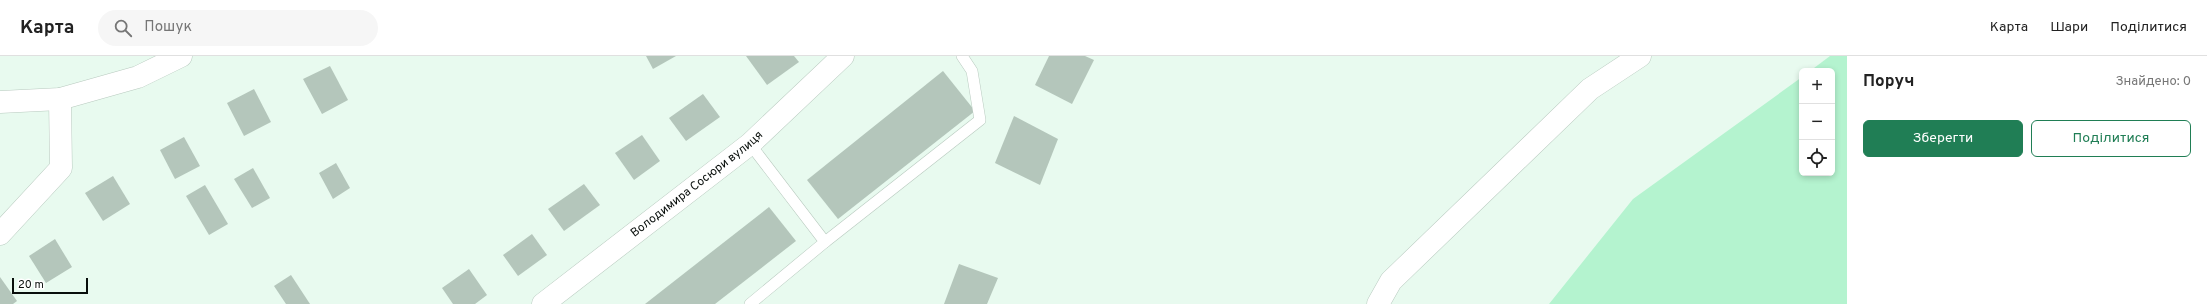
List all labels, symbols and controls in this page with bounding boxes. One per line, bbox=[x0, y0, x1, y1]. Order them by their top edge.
search box bbox=[98, 10, 378, 46]
text: Карта bbox=[20, 16, 74, 40]
icon: search bbox=[112, 17, 134, 39]
text: Пошук bbox=[144, 18, 192, 37]
text: Карта bbox=[1990, 19, 2028, 36]
text: Шари bbox=[2050, 19, 2088, 36]
text: Поділитися bbox=[2110, 19, 2187, 36]
map controls bbox=[1799, 68, 1835, 176]
button: + bbox=[1799, 68, 1835, 104]
text: Поруч bbox=[1863, 71, 1915, 93]
text: Знайдено: 0 bbox=[2115, 74, 2191, 90]
button: − bbox=[1799, 104, 1835, 140]
button: Зберегти bbox=[1863, 120, 2023, 157]
button: Поділитися bbox=[2031, 120, 2191, 157]
street label: Володимира Сосюри вулиця bbox=[627, 128, 767, 241]
button: locate bbox=[1799, 140, 1835, 176]
scale bar bbox=[12, 276, 88, 295]
text: 20 m bbox=[18, 278, 44, 292]

